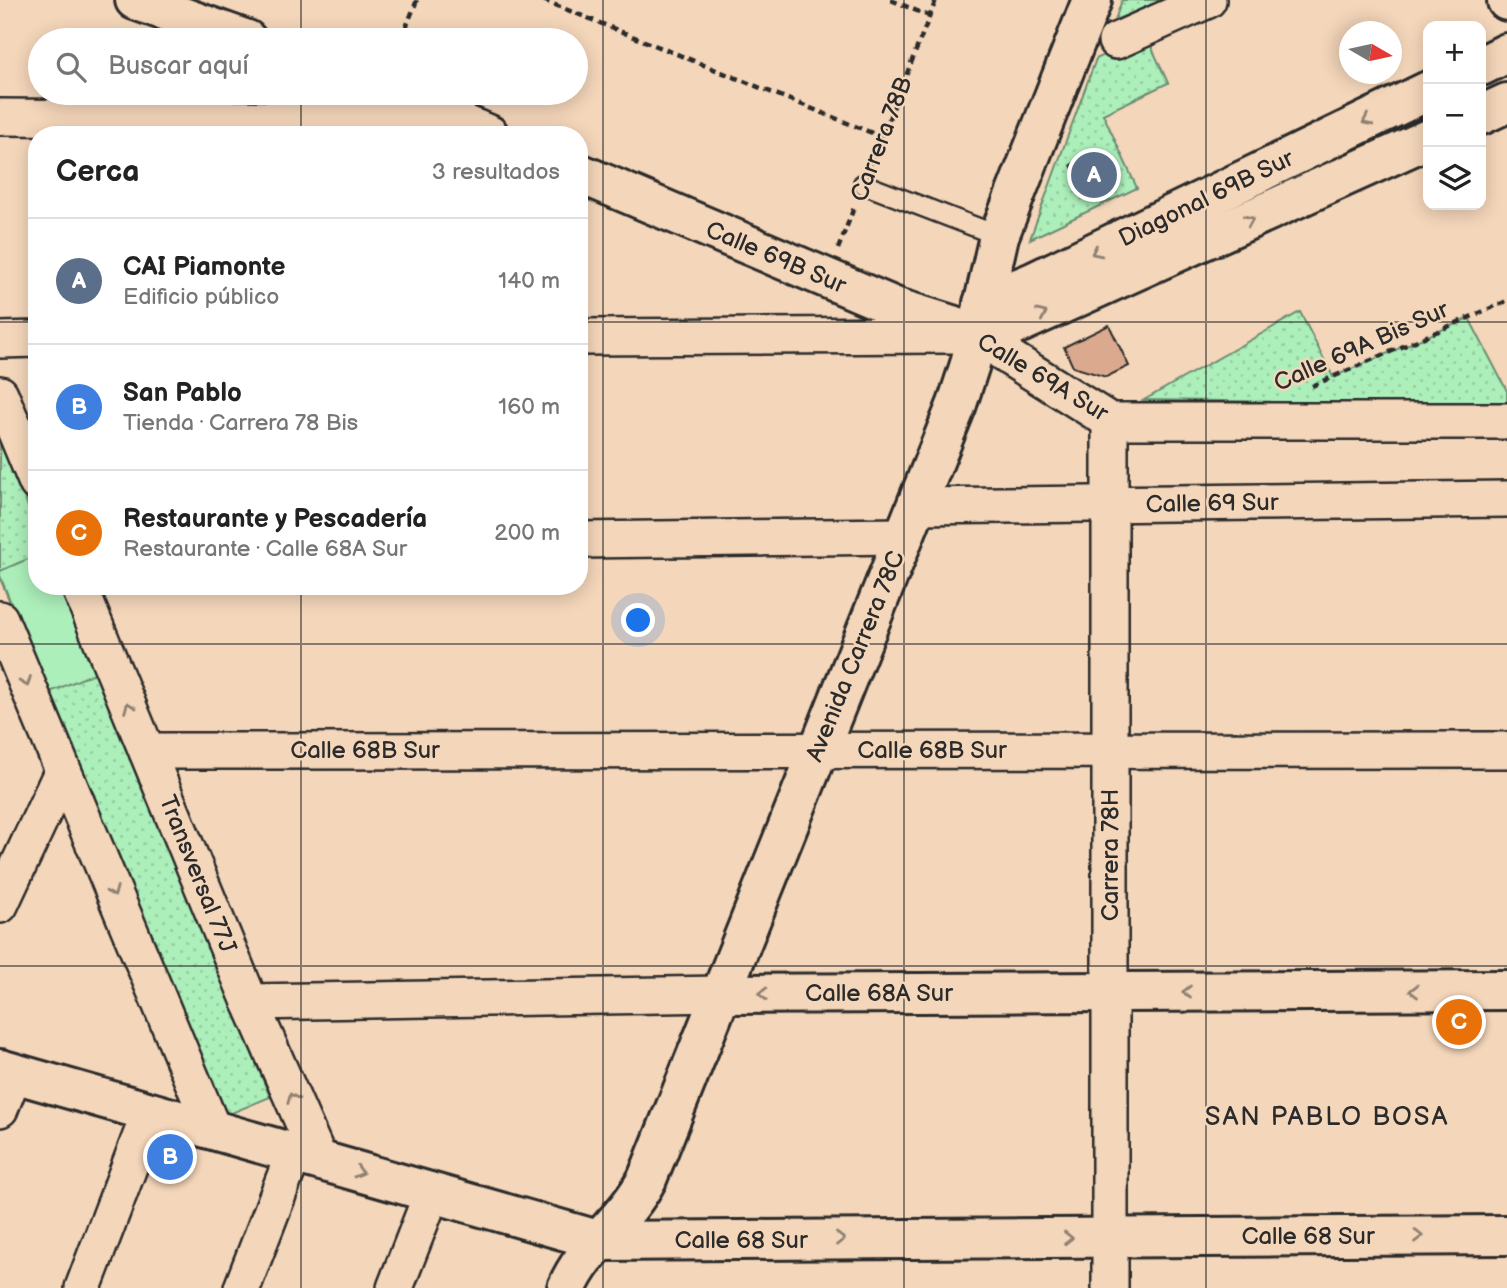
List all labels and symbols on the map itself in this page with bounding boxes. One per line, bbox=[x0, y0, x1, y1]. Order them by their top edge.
north arrow bbox=[1339, 21, 1402, 84]
street label: Carrera 78B bbox=[844, 73, 919, 206]
one-way arrow bbox=[1362, 112, 1374, 126]
street label: Diagonal 69B Sur bbox=[1114, 143, 1299, 253]
pin: A bbox=[1071, 149, 1117, 201]
one-way arrow bbox=[1242, 214, 1254, 228]
street label: Calle 69B Sur bbox=[701, 215, 851, 300]
one-way arrow bbox=[1091, 243, 1103, 257]
street label: Calle 69A Bis Sur bbox=[1269, 295, 1453, 398]
one-way arrow bbox=[1034, 308, 1047, 322]
street label: Calle 69A Sur bbox=[972, 327, 1114, 428]
street label: Calle 69 Sur bbox=[1145, 488, 1279, 519]
street label: Avenida Carrera 78C bbox=[800, 547, 911, 766]
your location bbox=[621, 603, 655, 637]
one-way arrow bbox=[17, 676, 31, 688]
one-way arrow bbox=[123, 702, 137, 715]
street label: Calle 68B Sur bbox=[290, 736, 440, 765]
street label: Calle 68B Sur bbox=[857, 736, 1007, 765]
street label: Carrera 78H bbox=[1096, 789, 1125, 921]
street label: Transversal 77J bbox=[153, 791, 242, 957]
one-way arrow bbox=[105, 885, 119, 898]
street label: Calle 68A Sur bbox=[805, 979, 953, 1008]
one-way arrow bbox=[1409, 983, 1419, 999]
one-way arrow bbox=[1181, 985, 1192, 1000]
one-way arrow bbox=[758, 986, 768, 1002]
pin: C bbox=[1436, 996, 1482, 1048]
one-way arrow bbox=[286, 1093, 300, 1105]
district label: SAN PABLO BOSA bbox=[1205, 1102, 1449, 1133]
pin: B bbox=[147, 1131, 193, 1183]
one-way arrow bbox=[353, 1164, 365, 1178]
street label: Calle 68 Sur bbox=[1241, 1222, 1375, 1251]
street label: Calle 68 Sur bbox=[674, 1226, 808, 1255]
one-way arrow bbox=[1413, 1228, 1424, 1244]
one-way arrow bbox=[1063, 1230, 1074, 1246]
one-way arrow bbox=[835, 1232, 846, 1247]

